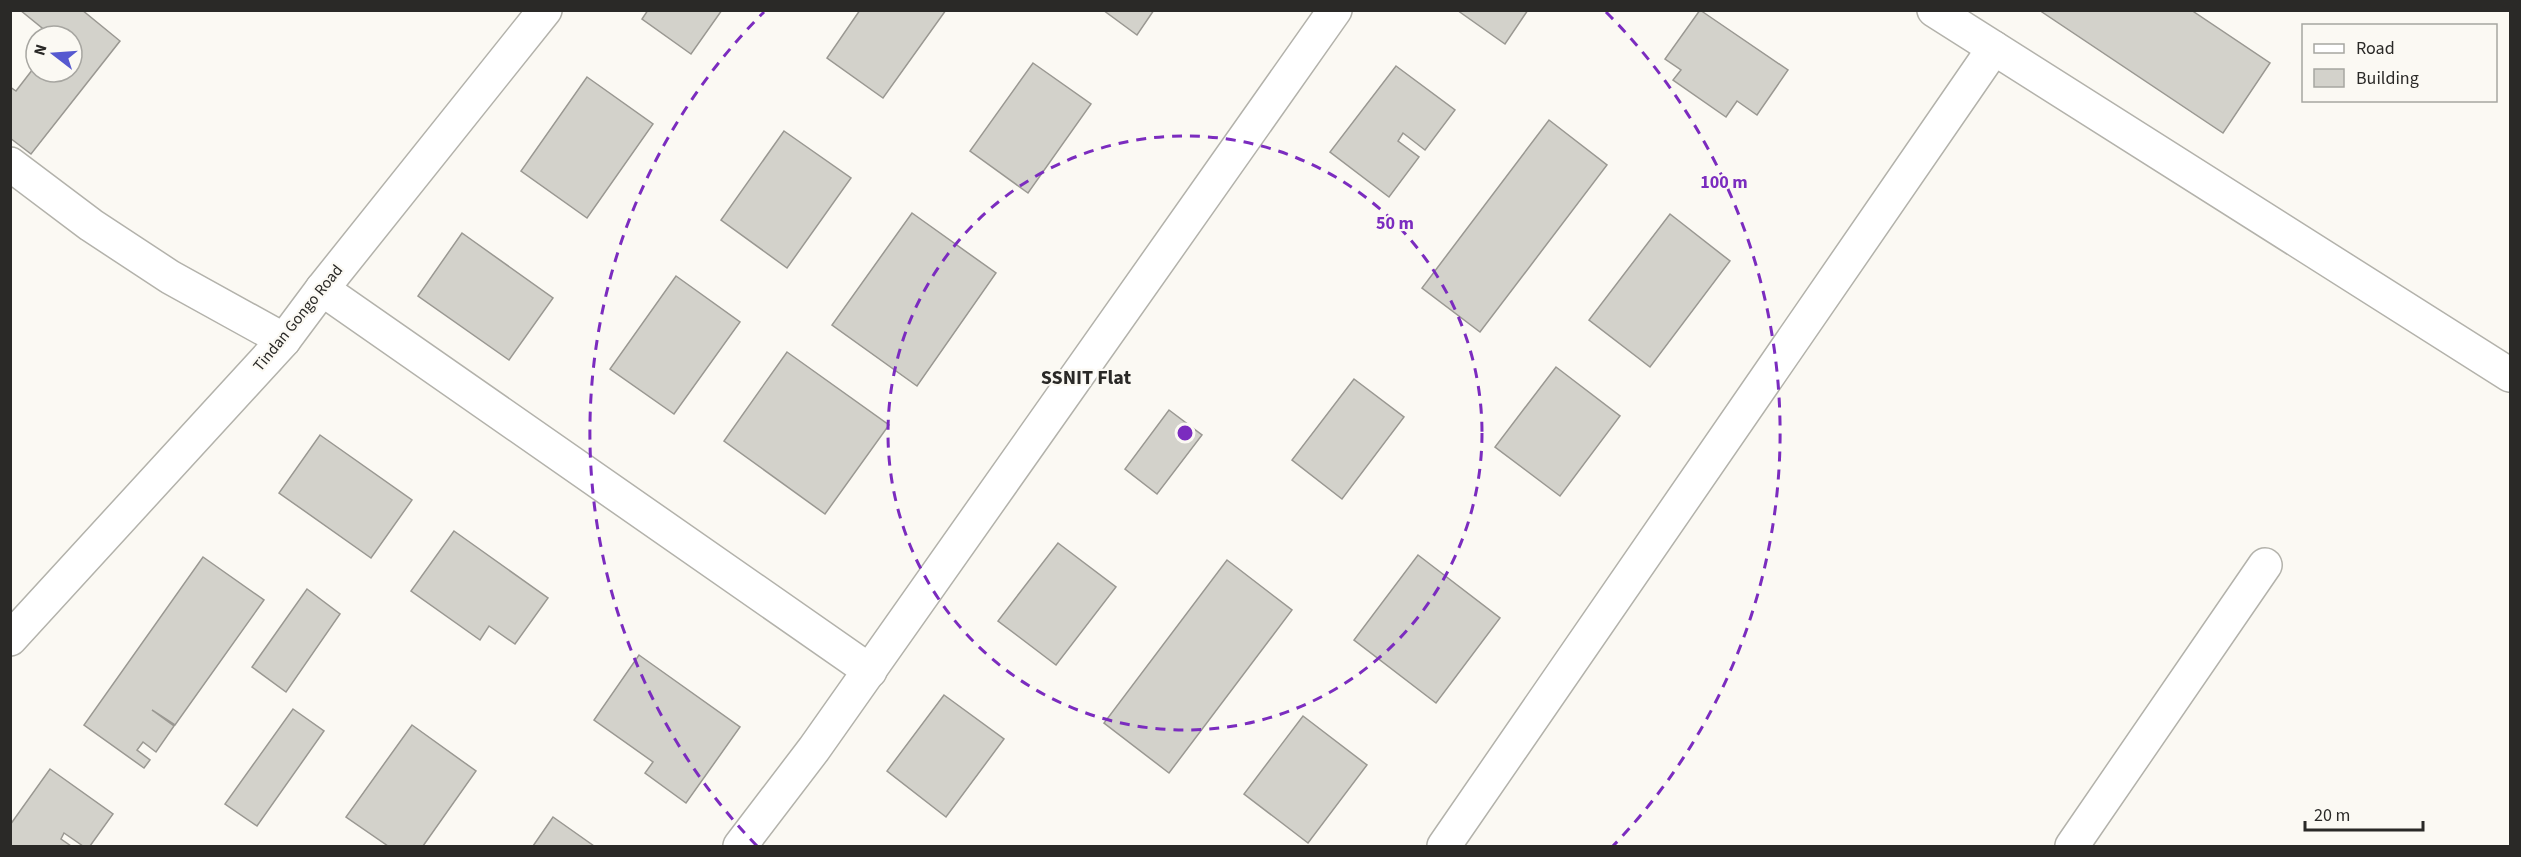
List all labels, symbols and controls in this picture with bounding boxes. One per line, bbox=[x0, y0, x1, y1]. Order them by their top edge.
north arrow bbox=[24, 24, 84, 84]
legend bbox=[2302, 24, 2497, 102]
text: Road bbox=[2356, 36, 2395, 61]
text: N bbox=[29, 42, 53, 58]
text: Building bbox=[2356, 66, 2419, 91]
text: 100 m bbox=[1700, 170, 1748, 195]
text: 50 m bbox=[1376, 211, 1414, 236]
street label: Tindan Gongo Road bbox=[248, 260, 348, 376]
district label: SSNIT Flat bbox=[1041, 364, 1132, 392]
centre of rings bbox=[1175, 423, 1195, 443]
scale bar bbox=[2305, 794, 2424, 832]
text: 20 m bbox=[2314, 803, 2350, 828]

